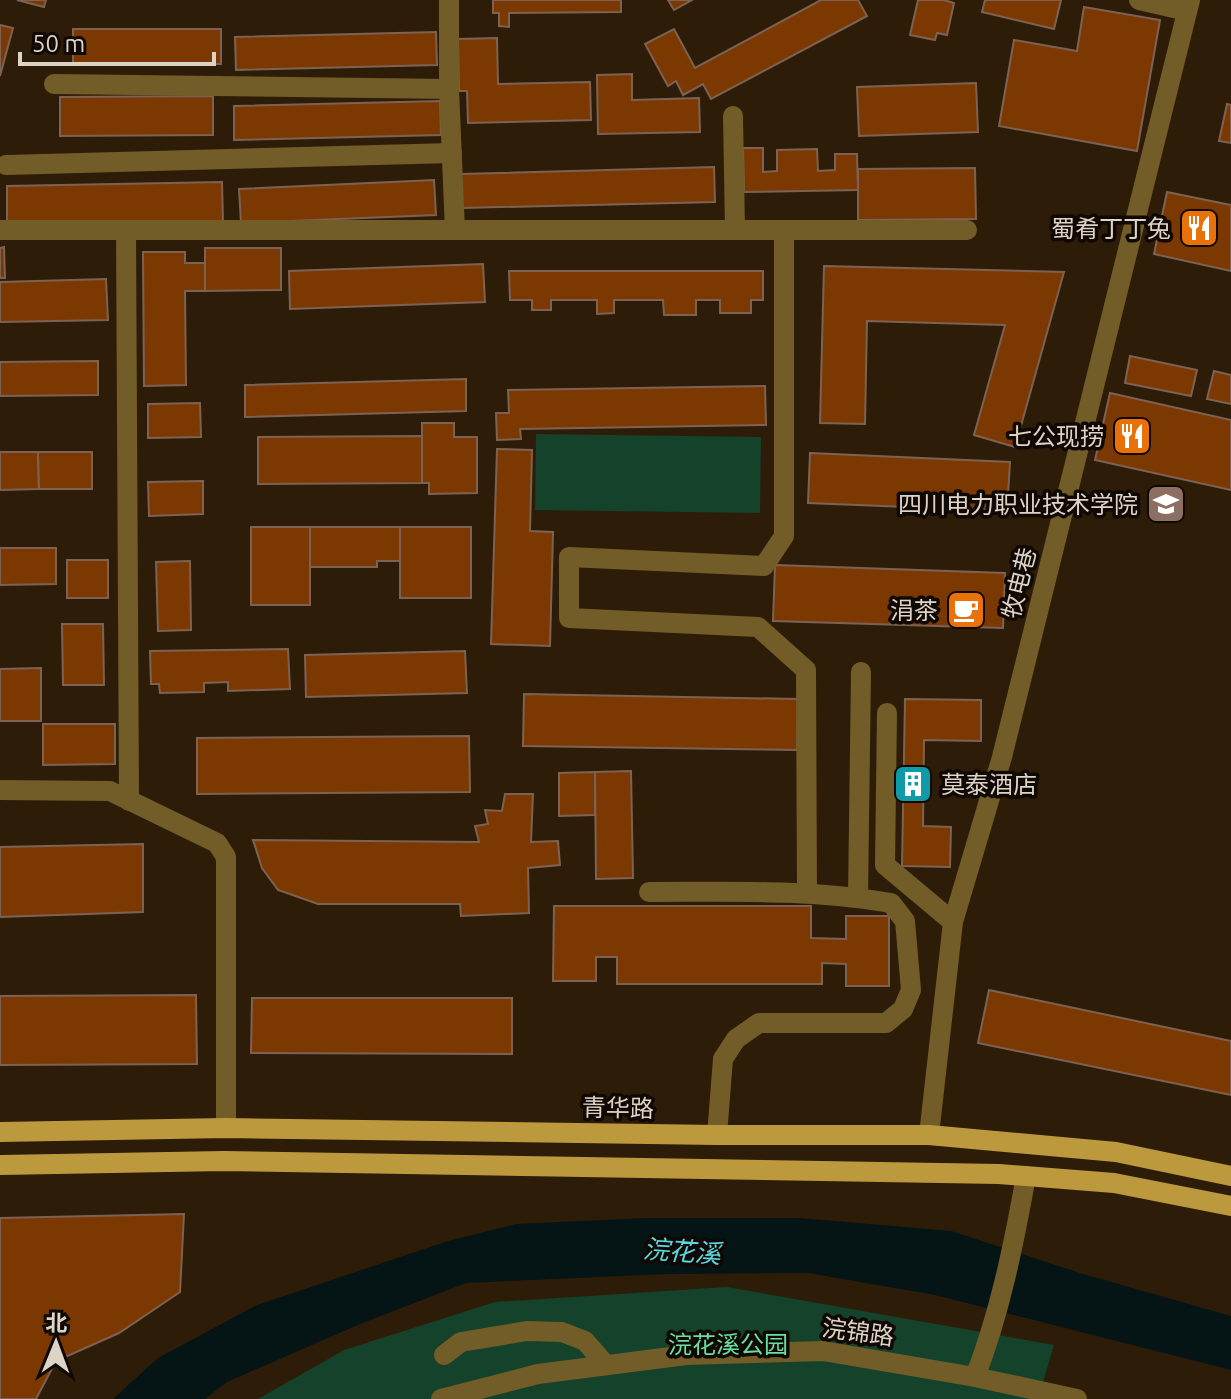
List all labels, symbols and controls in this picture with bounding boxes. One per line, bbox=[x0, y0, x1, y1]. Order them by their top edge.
scale bar bbox=[20, 16, 214, 66]
text: 50 m bbox=[32, 30, 85, 57]
restaurant icon: 蜀肴丁丁兔 bbox=[1178, 207, 1220, 249]
place label: 蜀肴丁丁兔 bbox=[1051, 215, 1171, 242]
restaurant icon: 七公现捞 bbox=[1111, 415, 1153, 457]
place label: 七公现捞 bbox=[1008, 423, 1104, 450]
school or university icon: 四川电力职业技术学院 bbox=[1145, 483, 1187, 525]
place label: 四川电力职业技术学院 bbox=[898, 491, 1138, 518]
street label: 牧电巷 bbox=[997, 545, 1041, 621]
cafe icon: 涓茶 bbox=[945, 589, 987, 631]
place label: 涓茶 bbox=[890, 597, 938, 624]
building icon: 莫泰酒店 bbox=[892, 763, 934, 805]
place label: 莫泰酒店 bbox=[941, 771, 1037, 798]
street label: 青华路 bbox=[582, 1094, 654, 1122]
water label: 浣花溪 bbox=[642, 1234, 725, 1268]
north arrow bbox=[16, 1303, 96, 1383]
text: 北 bbox=[45, 1310, 68, 1335]
street label: 浣锦路 bbox=[820, 1314, 896, 1350]
park label: 浣花溪公园 bbox=[668, 1331, 788, 1358]

